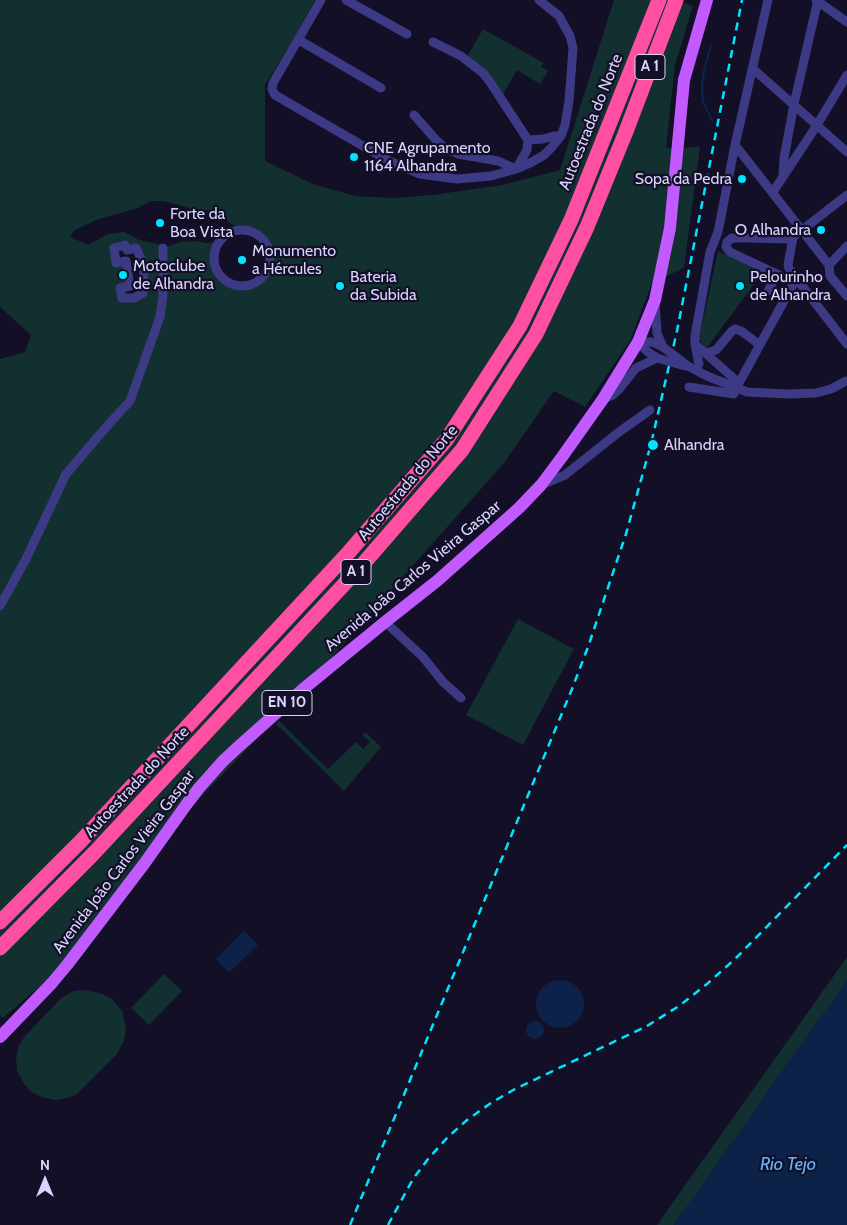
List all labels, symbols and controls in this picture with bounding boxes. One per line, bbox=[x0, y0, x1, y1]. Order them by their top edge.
street label: Autoestrada do Norte bbox=[555, 51, 627, 193]
road number: A 1 bbox=[635, 54, 665, 80]
place label: CNE Agrupamento 1164 Alhandra bbox=[364, 138, 490, 176]
marker: CNE Agrupamento 1164 Alhandra bbox=[348, 151, 360, 163]
place label: Sopa da Pedra bbox=[635, 169, 732, 189]
marker: Sopa da Pedra bbox=[736, 173, 748, 185]
place label: Forte da Boa Vista bbox=[170, 204, 233, 242]
marker: Forte da Boa Vista bbox=[154, 217, 166, 229]
place label: O Alhandra bbox=[735, 220, 811, 240]
marker: O Alhandra bbox=[815, 224, 827, 236]
place label: Monumento a Hércules bbox=[252, 241, 336, 279]
marker: Monumento a Hércules bbox=[236, 254, 248, 266]
place label: Motoclube de Alhandra bbox=[133, 256, 214, 294]
place label: Bateria da Subida bbox=[350, 267, 417, 305]
place label: Pelourinho de Alhandra bbox=[750, 267, 831, 305]
marker: Motoclube de Alhandra bbox=[117, 269, 129, 281]
marker: Bateria da Subida bbox=[334, 280, 346, 292]
marker: Pelourinho de Alhandra bbox=[734, 280, 746, 292]
street label: Autoestrada do Norte bbox=[354, 421, 462, 545]
place label: Alhandra bbox=[664, 435, 724, 455]
marker: Alhandra bbox=[646, 438, 660, 452]
street label: Avenida João Carlos Vieira Gaspar bbox=[321, 497, 505, 655]
road number: A 1 bbox=[341, 560, 371, 584]
road number: EN 10 bbox=[262, 690, 312, 716]
street label: Autoestrada do Norte bbox=[81, 722, 193, 842]
street label: Avenida João Carlos Vieira Gaspar bbox=[49, 767, 199, 957]
water label: Rio Tejo bbox=[760, 1154, 816, 1176]
north arrow bbox=[20, 1155, 70, 1205]
text: N bbox=[40, 1156, 50, 1174]

